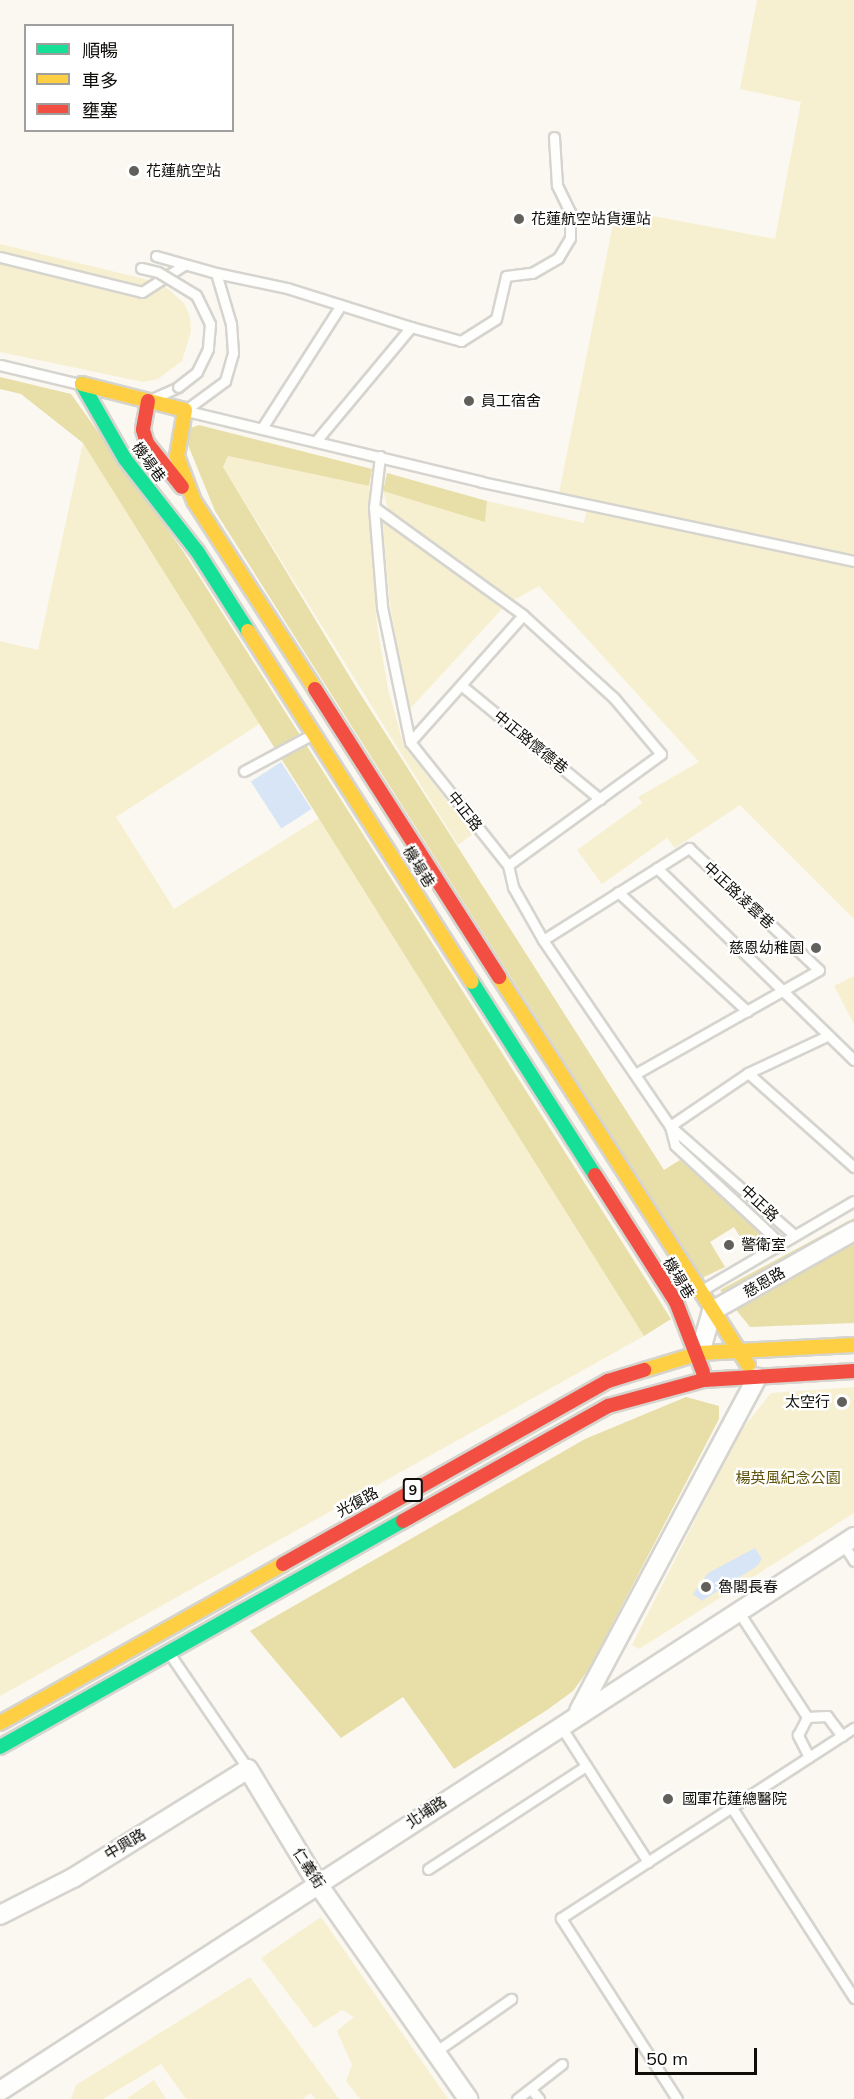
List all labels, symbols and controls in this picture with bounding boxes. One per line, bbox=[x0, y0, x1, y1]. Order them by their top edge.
legend bbox=[24, 24, 234, 132]
text: 順暢 bbox=[82, 39, 118, 62]
text: 車多 bbox=[82, 69, 118, 92]
text: 壅塞 bbox=[82, 99, 118, 122]
place label: 花蓮航空站 bbox=[146, 162, 221, 180]
marker: 花蓮航空站 bbox=[127, 164, 141, 178]
place label: 花蓮航空站貨運站 bbox=[531, 210, 651, 228]
marker: 花蓮航空站貨運站 bbox=[512, 212, 526, 226]
place label: 員工宿舍 bbox=[481, 392, 541, 410]
marker: 員工宿舍 bbox=[462, 394, 476, 408]
street label: 機場巷 bbox=[128, 439, 170, 485]
street label: 中正路懷德巷 bbox=[490, 707, 572, 777]
street label: 中正路 bbox=[444, 788, 486, 834]
street label: 機場巷 bbox=[399, 843, 439, 891]
street label: 中正路凌雲巷 bbox=[700, 858, 778, 932]
place label: 慈恩幼稚園 bbox=[729, 939, 804, 957]
marker: 慈恩幼稚園 bbox=[809, 941, 823, 955]
street label: 中正路 bbox=[737, 1181, 783, 1225]
place label: 警衛室 bbox=[741, 1236, 786, 1254]
marker: 警衛室 bbox=[722, 1238, 736, 1252]
street label: 機場巷 bbox=[660, 1254, 698, 1302]
street label: 慈恩路 bbox=[740, 1263, 788, 1301]
place label: 太空行 bbox=[785, 1393, 830, 1411]
marker: 太空行 bbox=[835, 1395, 849, 1409]
park label: 楊英風紀念公園 bbox=[736, 1469, 840, 1487]
road number: 9 bbox=[402, 1479, 424, 1501]
street label: 光復路 bbox=[333, 1483, 381, 1521]
place label: 魯閣長春 bbox=[718, 1578, 778, 1596]
marker: 魯閣長春 bbox=[699, 1580, 713, 1594]
marker: 國軍花蓮總醫院 bbox=[659, 1790, 677, 1808]
place label: 國軍花蓮總醫院 bbox=[682, 1790, 787, 1808]
street label: 北埔路 bbox=[402, 1792, 450, 1832]
street label: 中興路 bbox=[101, 1825, 149, 1863]
street label: 仁義街 bbox=[289, 1844, 329, 1892]
scale bar bbox=[638, 2036, 760, 2074]
text: 50 m bbox=[646, 2047, 688, 2070]

